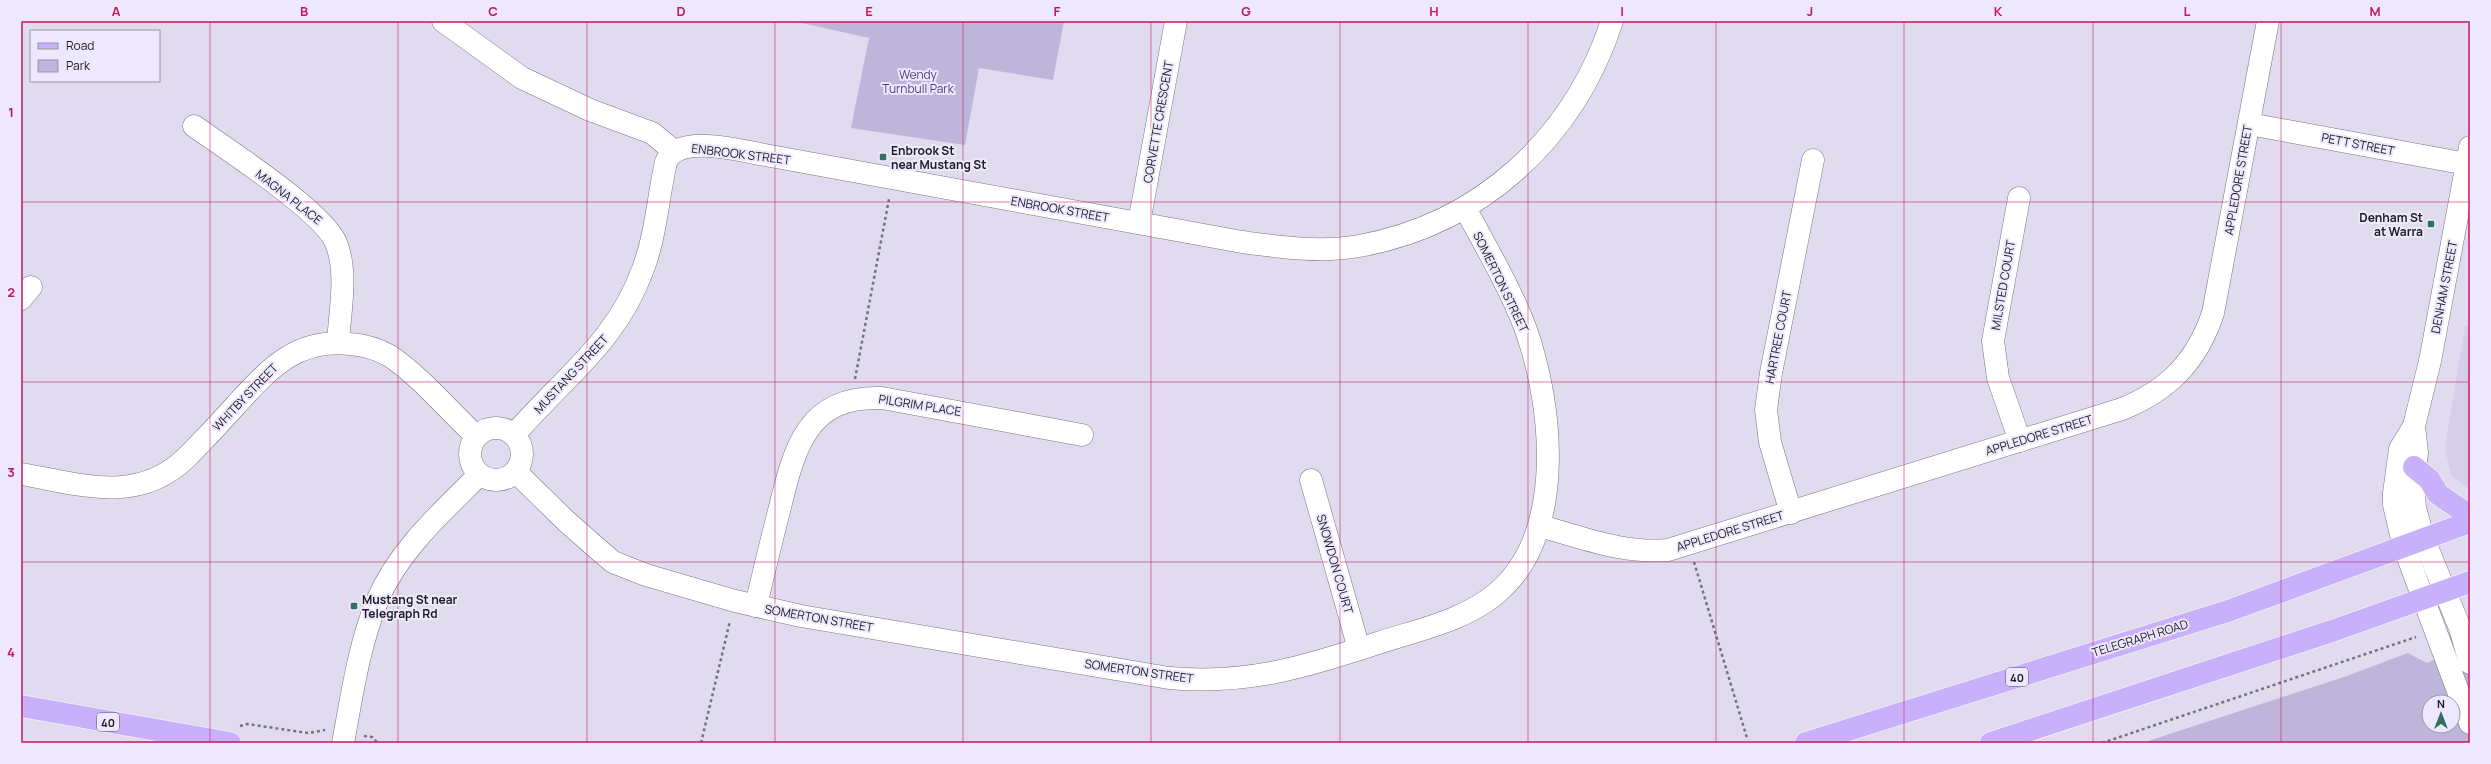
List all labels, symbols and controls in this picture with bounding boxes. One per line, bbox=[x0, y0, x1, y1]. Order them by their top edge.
text: A bbox=[112, 2, 121, 20]
text: B bbox=[300, 2, 308, 20]
text: C bbox=[488, 2, 498, 20]
text: D bbox=[676, 2, 686, 20]
text: E bbox=[865, 2, 873, 20]
text: F bbox=[1054, 2, 1061, 20]
text: G bbox=[1241, 2, 1251, 20]
text: H bbox=[1429, 2, 1439, 20]
text: I bbox=[1620, 2, 1624, 20]
text: J bbox=[1807, 2, 1813, 20]
text: K bbox=[1994, 2, 2003, 20]
text: L bbox=[2184, 2, 2191, 20]
text: M bbox=[2369, 2, 2381, 20]
legend bbox=[30, 30, 160, 82]
text: Road bbox=[66, 37, 94, 54]
text: Park bbox=[66, 57, 91, 74]
street label: CORVETTE CRESCENT bbox=[1139, 59, 1177, 185]
park label: Wendy Turnbull Park bbox=[882, 66, 955, 97]
text: 1 bbox=[8, 103, 14, 121]
street label: APPLEDORE STREET bbox=[2220, 123, 2256, 236]
street label: PETT STREET bbox=[2320, 129, 2397, 160]
street label: ENBROOK STREET bbox=[691, 139, 792, 169]
place label: Enbrook St near Mustang St bbox=[891, 142, 986, 173]
marker: Enbrook St near Mustang St bbox=[878, 152, 888, 162]
street label: MAGNA PLACE bbox=[252, 166, 326, 229]
street label: ENBROOK STREET bbox=[1009, 192, 1111, 226]
place label: Denham St at Warra bbox=[2359, 209, 2423, 240]
marker: Denham St at Warra bbox=[2426, 219, 2436, 229]
street label: SOMERTON STREET bbox=[1469, 229, 1533, 336]
street label: MILSTED COURT bbox=[1987, 238, 2019, 331]
street label: DENHAM STREET bbox=[2427, 238, 2462, 335]
text: 2 bbox=[7, 283, 15, 301]
street label: HARTREE COURT bbox=[1761, 288, 1796, 385]
street label: MUSTANG STREET bbox=[530, 330, 613, 417]
street label: WHITBY STREET bbox=[208, 359, 282, 435]
street label: PILGRIM PLACE bbox=[877, 390, 963, 420]
street label: APPLEDORE STREET bbox=[1983, 410, 2096, 459]
text: 3 bbox=[7, 463, 15, 481]
street label: APPLEDORE STREET bbox=[1674, 506, 1787, 555]
street label: SNOWDON COURT bbox=[1313, 512, 1358, 617]
place label: Mustang St near Telegraph Rd bbox=[362, 591, 458, 622]
street label: SOMERTON STREET bbox=[763, 600, 875, 636]
marker: Mustang St near Telegraph Rd bbox=[349, 601, 359, 611]
street label: TELEGRAPH ROAD bbox=[2090, 615, 2190, 661]
text: 4 bbox=[7, 643, 15, 661]
street label: SOMERTON STREET bbox=[1083, 655, 1195, 687]
road number: 40 bbox=[2006, 668, 2028, 686]
north arrow bbox=[2421, 694, 2461, 734]
text: N bbox=[2437, 696, 2445, 711]
road number: 40 bbox=[97, 713, 119, 731]

